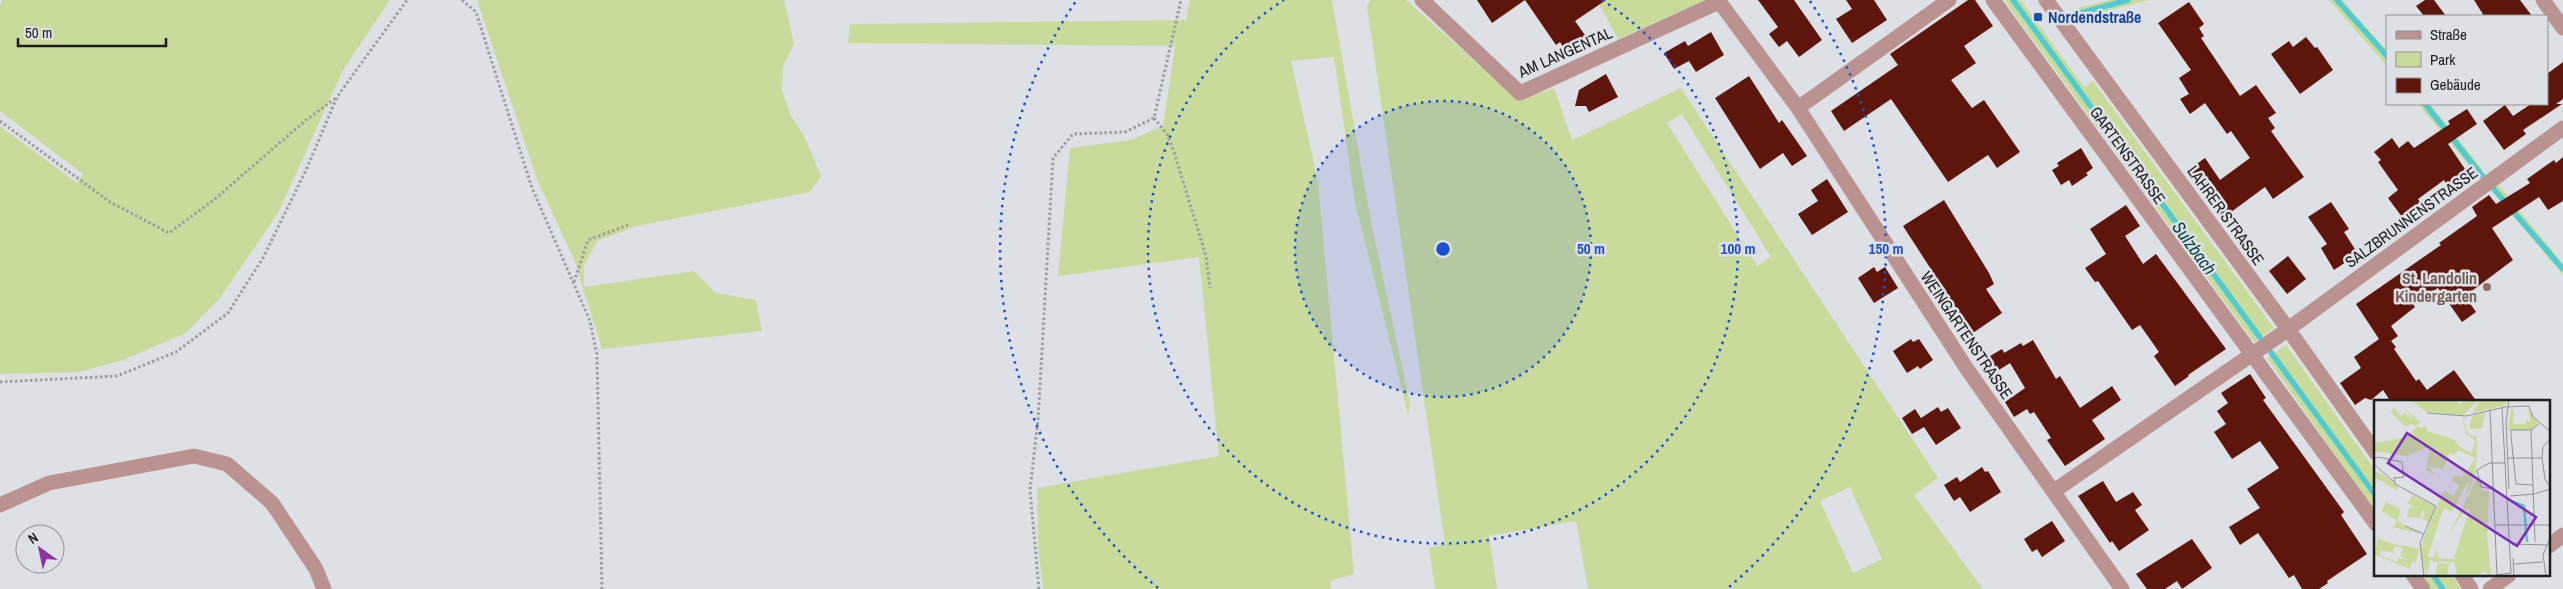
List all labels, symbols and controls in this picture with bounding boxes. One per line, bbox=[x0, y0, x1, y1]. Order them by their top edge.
place label: Nordendstraße bbox=[2048, 6, 2141, 28]
marker: Nordendstraße bbox=[2032, 11, 2044, 23]
scale bar bbox=[18, 15, 165, 47]
legend bbox=[2386, 15, 2548, 105]
street label: AM LANGENTAL bbox=[1514, 21, 1616, 83]
text: 50 m bbox=[25, 22, 52, 43]
text: Straße bbox=[2430, 24, 2467, 45]
text: Park bbox=[2430, 49, 2456, 70]
text: Gebäude bbox=[2430, 74, 2481, 95]
street label: GARTENSTRASSE bbox=[2085, 102, 2171, 208]
street label: LAHRER STRASSE bbox=[2182, 161, 2270, 269]
street label: SALZBRUNNENSTRASSE bbox=[2340, 161, 2482, 273]
water label: Sulzbach bbox=[2166, 216, 2222, 280]
text: 50 m bbox=[1577, 238, 1605, 259]
text: 100 m bbox=[1721, 238, 1755, 259]
text: 150 m bbox=[1869, 238, 1903, 259]
centre of rings bbox=[1434, 240, 1452, 258]
street label: WEINGARTENSTRASSE bbox=[1916, 267, 2018, 403]
place label: St. Landolin Kindergarten bbox=[2395, 267, 2477, 307]
marker: St. Landolin Kindergarten bbox=[2481, 281, 2493, 293]
inset map bbox=[2374, 400, 2550, 576]
north arrow bbox=[15, 524, 65, 574]
text: N bbox=[25, 528, 41, 548]

